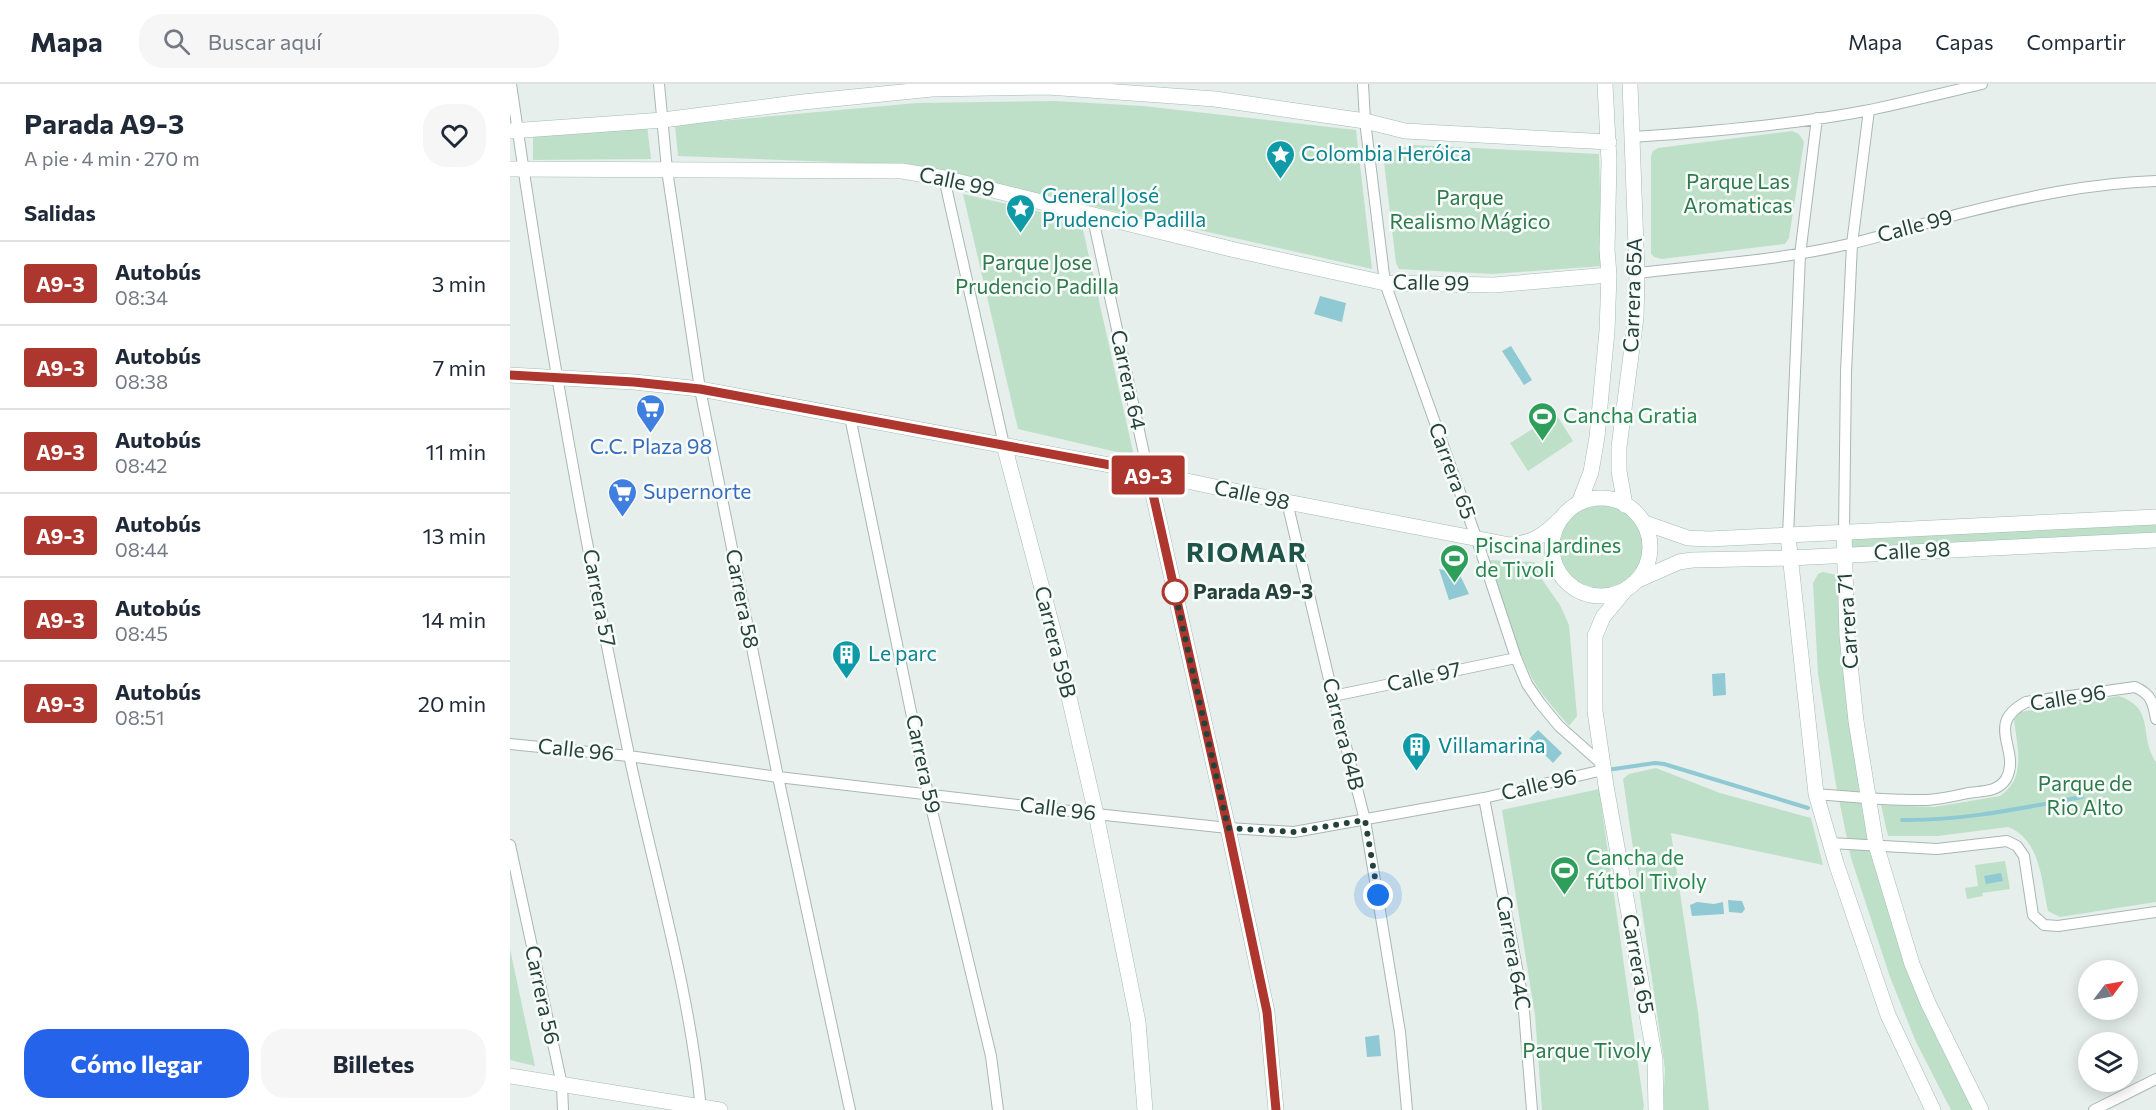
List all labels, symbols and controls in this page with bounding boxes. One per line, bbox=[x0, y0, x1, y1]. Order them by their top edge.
search box bbox=[139, 14, 559, 68]
text: Mapa bbox=[30, 24, 103, 58]
icon: search bbox=[160, 25, 193, 58]
text: Buscar aquí bbox=[208, 28, 322, 55]
text: Mapa bbox=[1848, 29, 1902, 54]
text: Capas bbox=[1935, 29, 1994, 54]
text: Compartir bbox=[2027, 29, 2126, 54]
button: heart bbox=[423, 104, 486, 167]
text: Parada A9-3 bbox=[24, 106, 184, 140]
place icon: Colombia Heróica bbox=[1264, 138, 1296, 180]
place label: Colombia Heróica bbox=[1301, 140, 1471, 165]
text: A pie · 4 min · 270 m bbox=[24, 146, 200, 170]
street label: Calle 99 bbox=[917, 160, 997, 201]
park label: Parque Las Aromaticas bbox=[1683, 168, 1793, 217]
place label: General José Prudencio Padilla bbox=[1042, 182, 1206, 231]
park label: Parque Realismo Mágico bbox=[1389, 184, 1551, 233]
place icon: General José Prudencio Padilla bbox=[1005, 192, 1037, 234]
text: Salidas bbox=[24, 199, 96, 226]
street label: Calle 99 bbox=[1874, 203, 1955, 247]
street label: Carrera 65A bbox=[1617, 237, 1646, 353]
park label: Parque Jose Prudencio Padilla bbox=[955, 249, 1119, 298]
text: Autobús bbox=[115, 258, 201, 285]
street label: Calle 99 bbox=[1392, 268, 1470, 295]
text: 3 min bbox=[432, 270, 486, 297]
text: A9-3 bbox=[36, 271, 85, 296]
text: 08:34 bbox=[115, 285, 168, 309]
street label: Carrera 64 bbox=[1107, 327, 1152, 432]
text: Autobús bbox=[115, 342, 201, 369]
text: 7 min bbox=[433, 354, 486, 381]
text: A9-3 bbox=[36, 355, 85, 380]
text: 08:38 bbox=[115, 369, 168, 393]
supermarket icon: C.C. Plaza 98 bbox=[635, 392, 667, 434]
sports icon: Cancha Gratia bbox=[1526, 400, 1558, 442]
place label: Cancha Gratia bbox=[1563, 402, 1697, 427]
street label: Carrera 65 bbox=[1424, 419, 1482, 522]
text: Autobús bbox=[115, 426, 201, 453]
place label: C.C. Plaza 98 bbox=[590, 433, 712, 458]
text: 11 min bbox=[426, 438, 486, 465]
text: A9-3 bbox=[36, 439, 85, 464]
text: 08:42 bbox=[115, 453, 167, 477]
line badge: A9-3 bbox=[1106, 456, 1190, 494]
text: A9-3 bbox=[1124, 463, 1172, 488]
street label: Calle 98 bbox=[1212, 473, 1292, 514]
supermarket icon: Supernorte bbox=[606, 476, 638, 518]
place label: Supernorte bbox=[643, 478, 751, 503]
text: Autobús bbox=[115, 510, 201, 537]
text: 13 min bbox=[422, 522, 486, 549]
text: A9-3 bbox=[36, 523, 85, 548]
place label: Piscina Jardines de Tivoli bbox=[1475, 532, 1621, 581]
district label: RIOMAR bbox=[1186, 535, 1308, 568]
street label: Calle 98 bbox=[1873, 535, 1951, 564]
text: 08:44 bbox=[115, 537, 169, 561]
sports icon: Piscina Jardines de Tivoli bbox=[1438, 542, 1470, 584]
street label: Carrera 57 bbox=[579, 547, 622, 649]
street label: Carrera 58 bbox=[722, 547, 765, 651]
street label: Carrera 71 bbox=[1831, 572, 1862, 670]
place label: Parada A9-3 bbox=[1193, 578, 1313, 603]
marker: Parada A9-3 bbox=[1162, 579, 1188, 605]
street label: Carrera 59B bbox=[1030, 583, 1082, 700]
text: Autobús bbox=[115, 594, 201, 621]
text: 14 min bbox=[422, 606, 486, 633]
text: A9-3 bbox=[36, 607, 85, 632]
text: 08:45 bbox=[115, 621, 168, 645]
building icon: Le parc bbox=[831, 638, 863, 680]
place label: Le parc bbox=[868, 640, 937, 665]
street label: Calle 97 bbox=[1384, 656, 1463, 696]
street label: Carrera 64B bbox=[1318, 675, 1370, 792]
text: Autobús bbox=[115, 678, 201, 705]
street label: Calle 96 bbox=[2028, 678, 2108, 715]
text: 20 min bbox=[418, 690, 486, 717]
text: A9-3 bbox=[36, 691, 85, 716]
text: 08:51 bbox=[115, 705, 165, 729]
street label: Carrera 59 bbox=[902, 712, 947, 816]
building icon: Villamarina bbox=[1401, 730, 1433, 772]
street label: Calle 96 bbox=[537, 732, 616, 765]
place label: Villamarina bbox=[1438, 732, 1546, 757]
street label: Calle 96 bbox=[1499, 763, 1579, 804]
park label: Parque de Rio Alto bbox=[2038, 770, 2132, 819]
street label: Calle 96 bbox=[1019, 790, 1098, 825]
place label: Cancha de fútbol Tivoly bbox=[1586, 844, 1707, 893]
sports icon: Cancha de fútbol Tivoly bbox=[1549, 854, 1581, 896]
your location bbox=[1363, 880, 1393, 910]
street label: Carrera 64C bbox=[1492, 894, 1537, 1012]
street label: Carrera 65 bbox=[1618, 912, 1661, 1016]
street label: Carrera 56 bbox=[521, 943, 566, 1047]
north arrow bbox=[2078, 960, 2138, 1020]
map controls bbox=[2078, 960, 2138, 1092]
button: Cómo llegar bbox=[24, 1029, 249, 1098]
button: Billetes bbox=[261, 1029, 486, 1098]
button: layers bbox=[2078, 1032, 2138, 1092]
park label: Parque Tivoly bbox=[1522, 1037, 1652, 1062]

